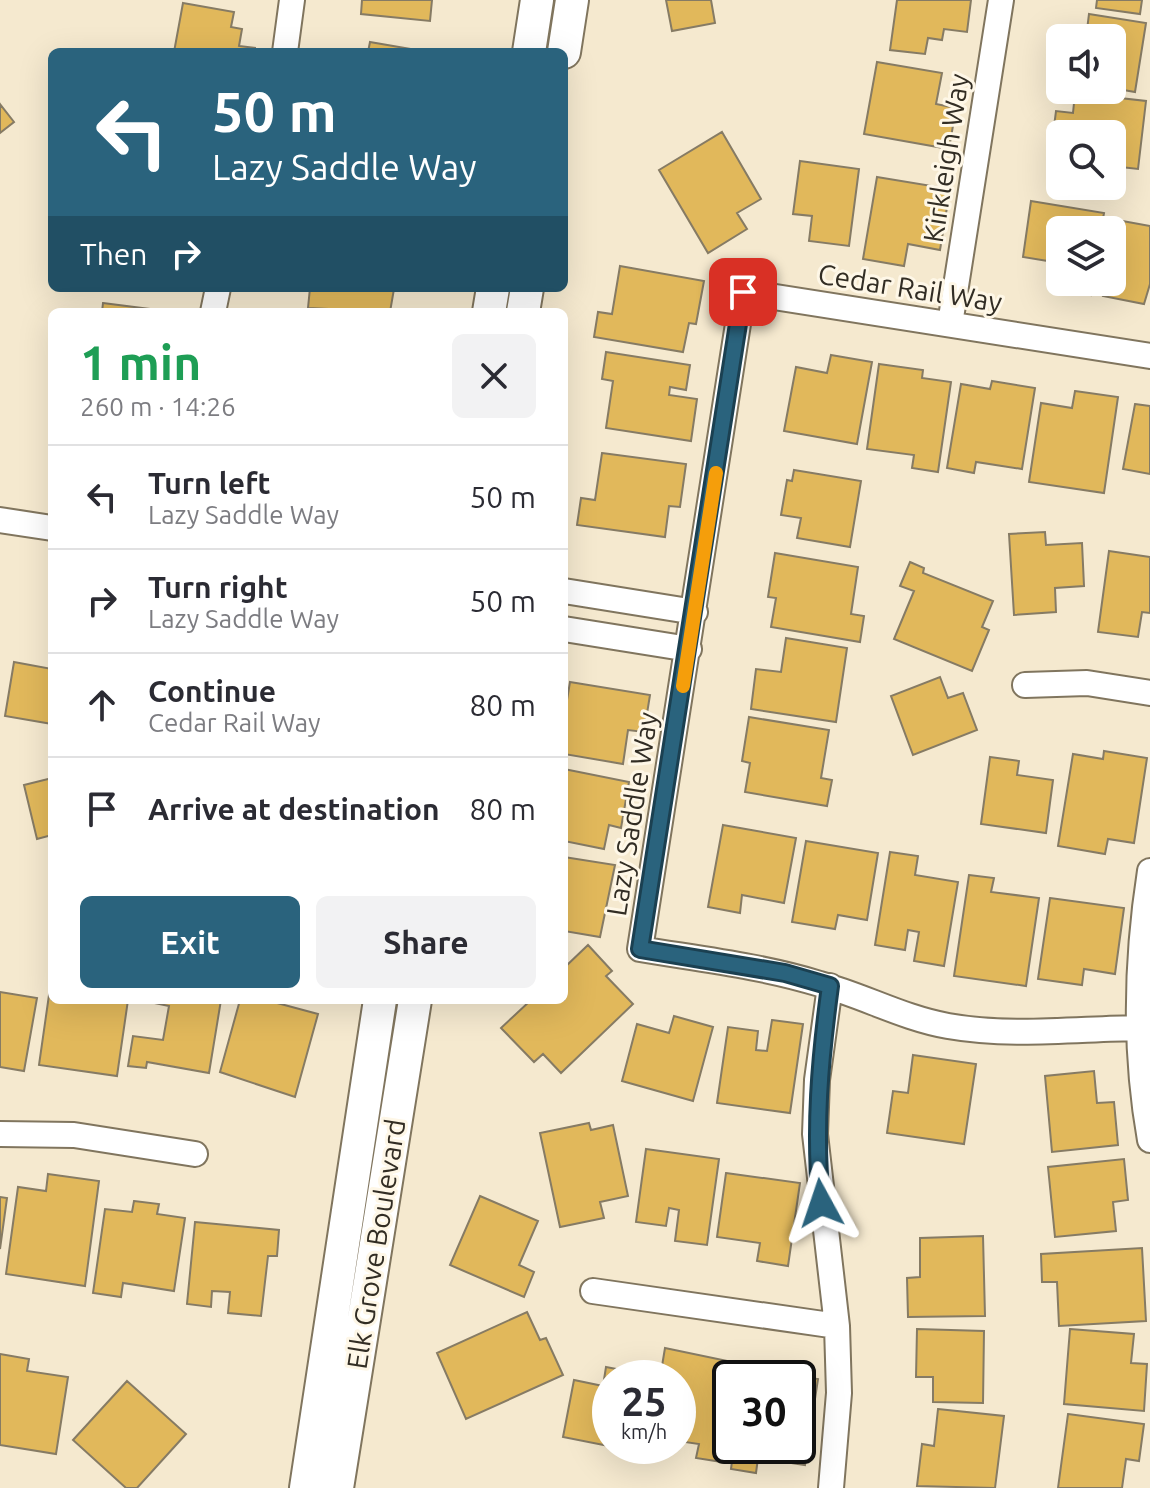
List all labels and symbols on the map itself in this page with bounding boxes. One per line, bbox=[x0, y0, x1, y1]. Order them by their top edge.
street label: Kirkleigh Way bbox=[917, 71, 974, 245]
pin bbox=[709, 258, 777, 326]
street label: Cedar Rail Way bbox=[816, 258, 1004, 317]
street label: Lazy Saddle Way bbox=[600, 710, 663, 918]
street label: Elk Grove Boulevard bbox=[340, 1117, 411, 1371]
position arrow bbox=[779, 1161, 863, 1245]
speed limit sign: 30 bbox=[712, 1360, 816, 1464]

